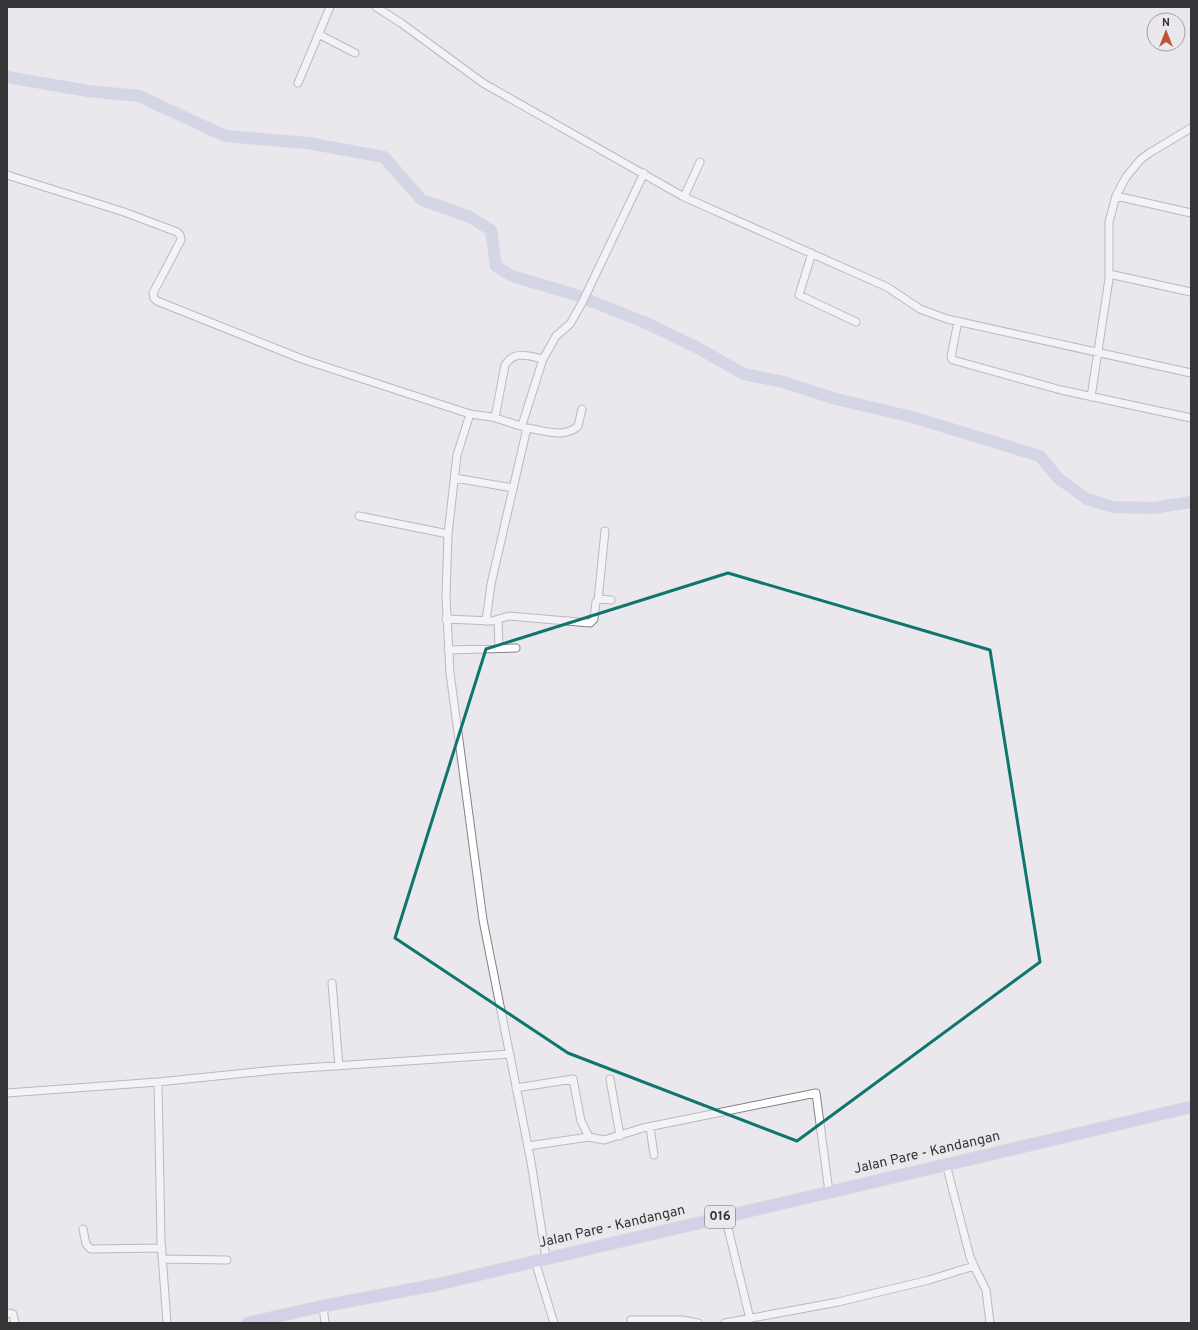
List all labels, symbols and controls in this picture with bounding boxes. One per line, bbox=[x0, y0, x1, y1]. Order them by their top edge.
north arrow bbox=[1146, 12, 1186, 52]
text: N bbox=[1162, 16, 1170, 30]
street label: Jalan Pare - Kandangan bbox=[852, 1128, 1002, 1178]
street label: Jalan Pare - Kandangan bbox=[537, 1202, 687, 1252]
road number: 016 bbox=[705, 1206, 735, 1228]

